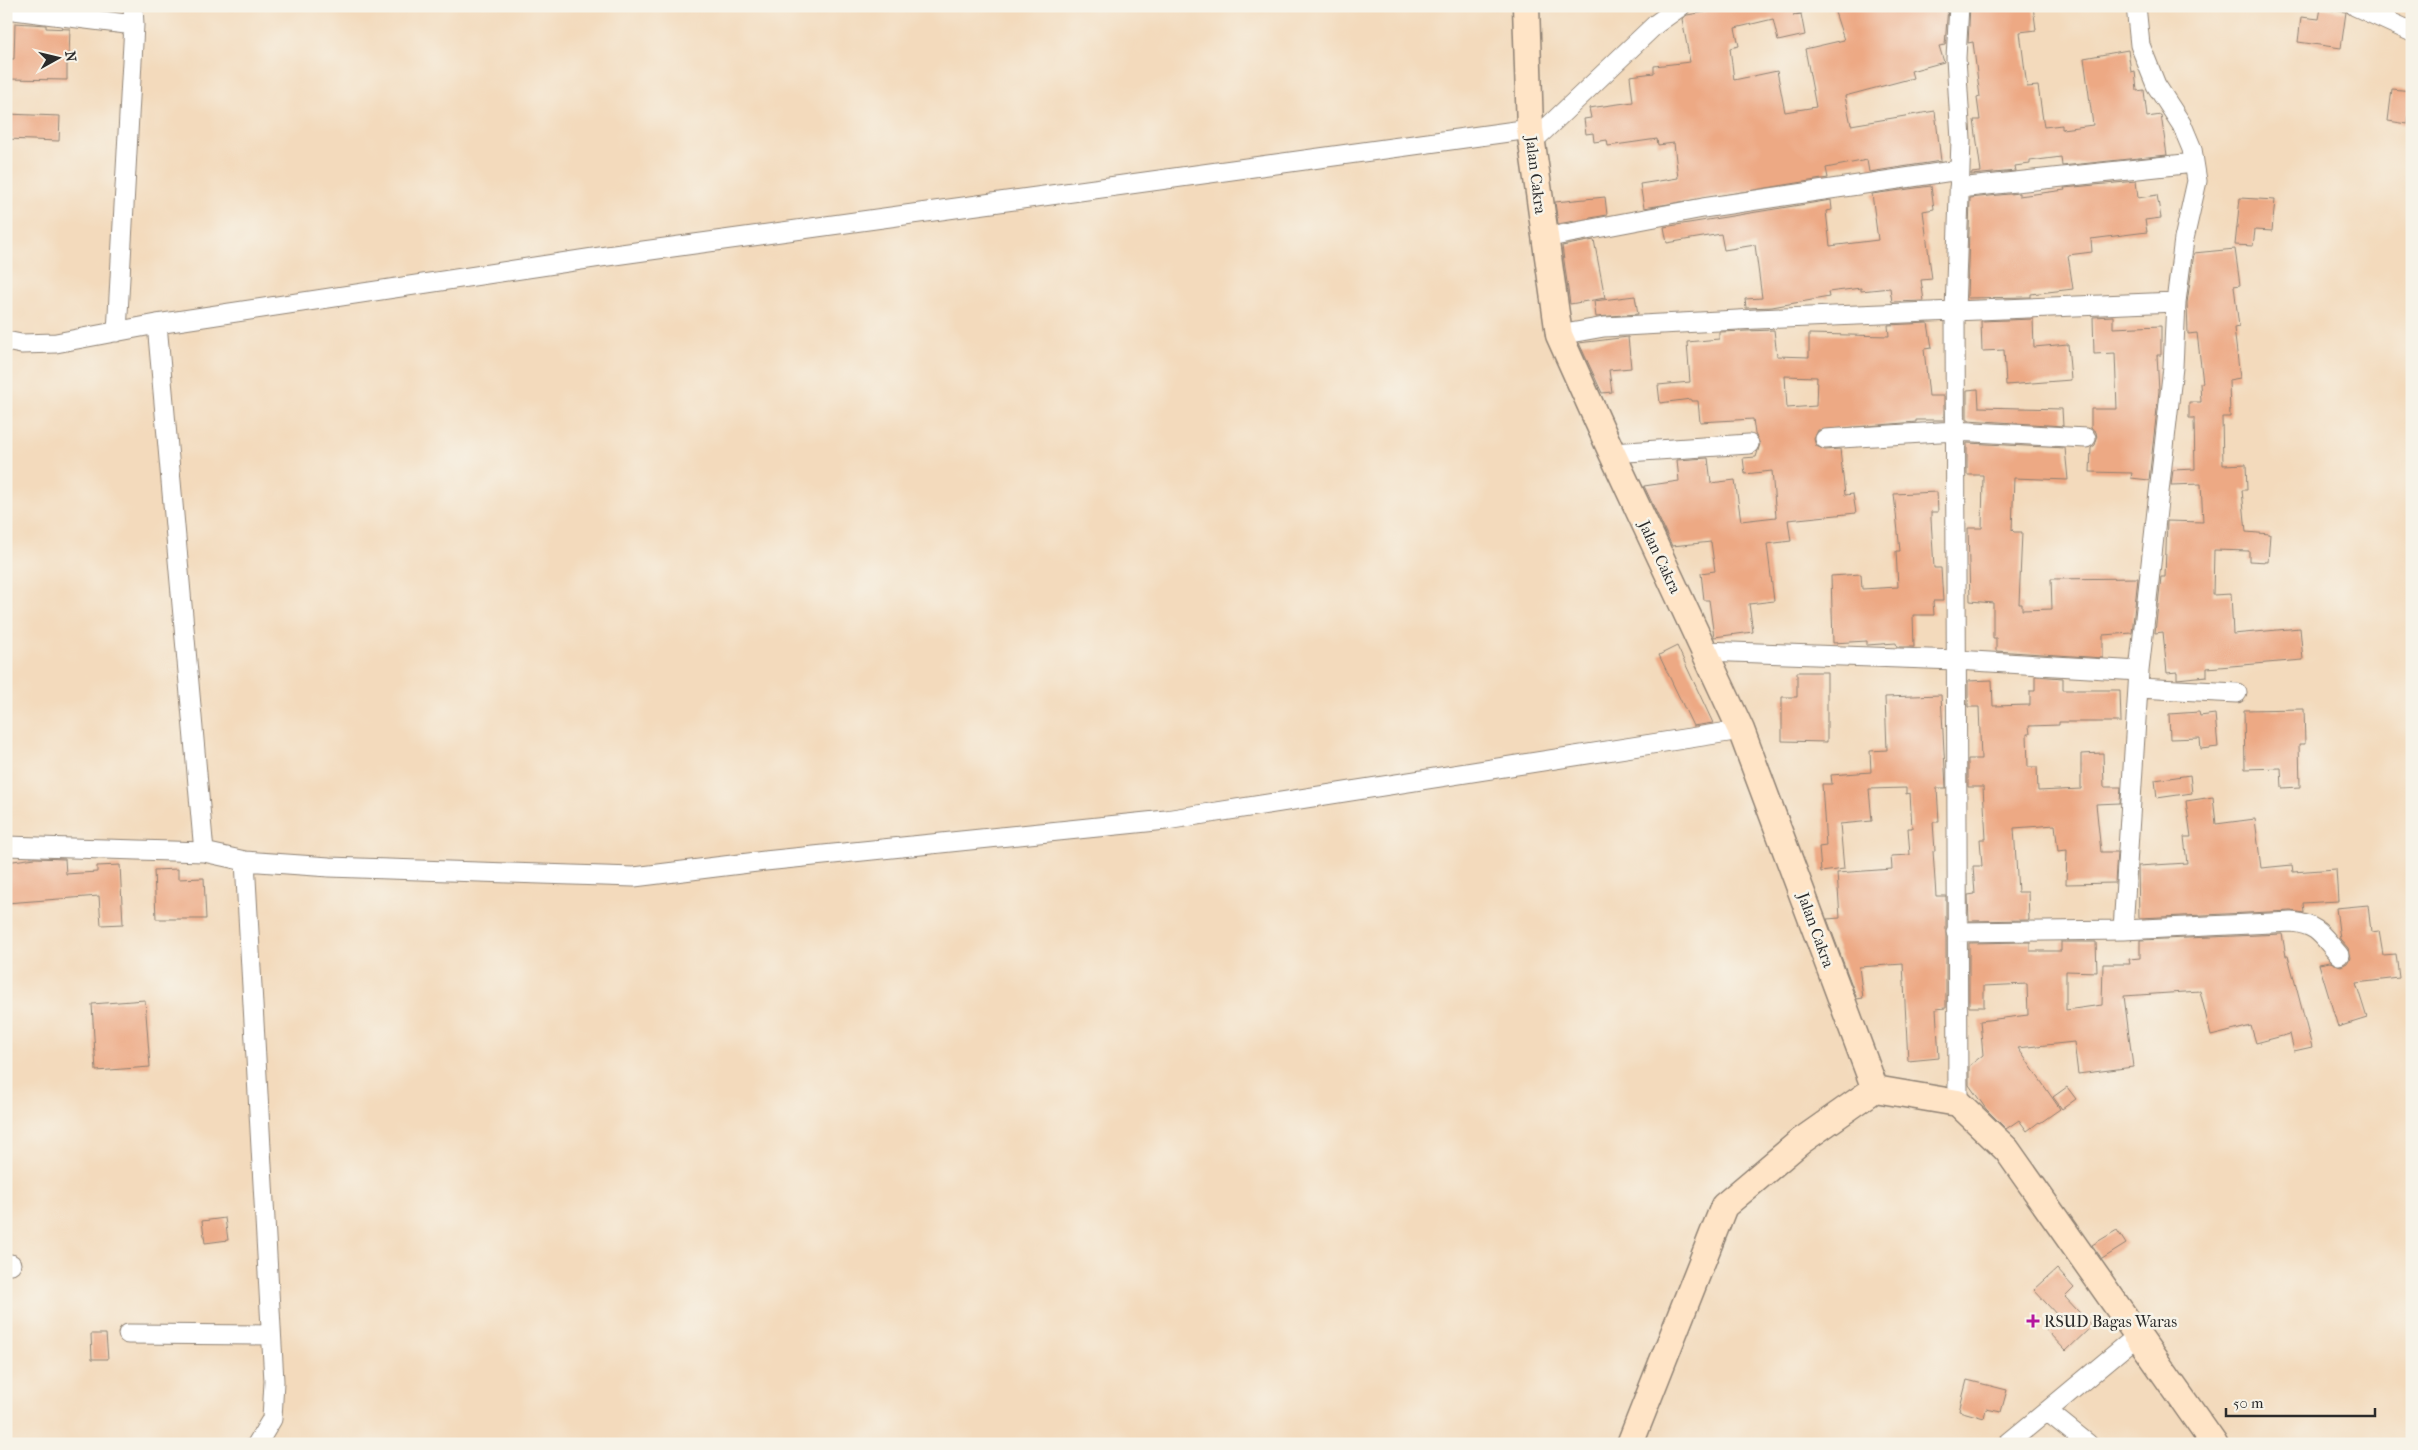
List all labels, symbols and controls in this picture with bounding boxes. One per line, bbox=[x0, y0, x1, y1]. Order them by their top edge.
north arrow bbox=[32, 32, 82, 82]
text: N bbox=[61, 50, 80, 63]
street label: Jalan Cakra bbox=[1522, 133, 1550, 216]
street label: Jalan Cakra bbox=[1634, 516, 1685, 597]
street label: Jalan Cakra bbox=[1793, 888, 1839, 971]
place label: RSUD Bagas Waras bbox=[2044, 1312, 2177, 1331]
marker: RSUD Bagas Waras bbox=[2026, 1314, 2040, 1328]
scale bar bbox=[2226, 1385, 2374, 1417]
text: 50 m bbox=[2233, 1394, 2264, 1412]

